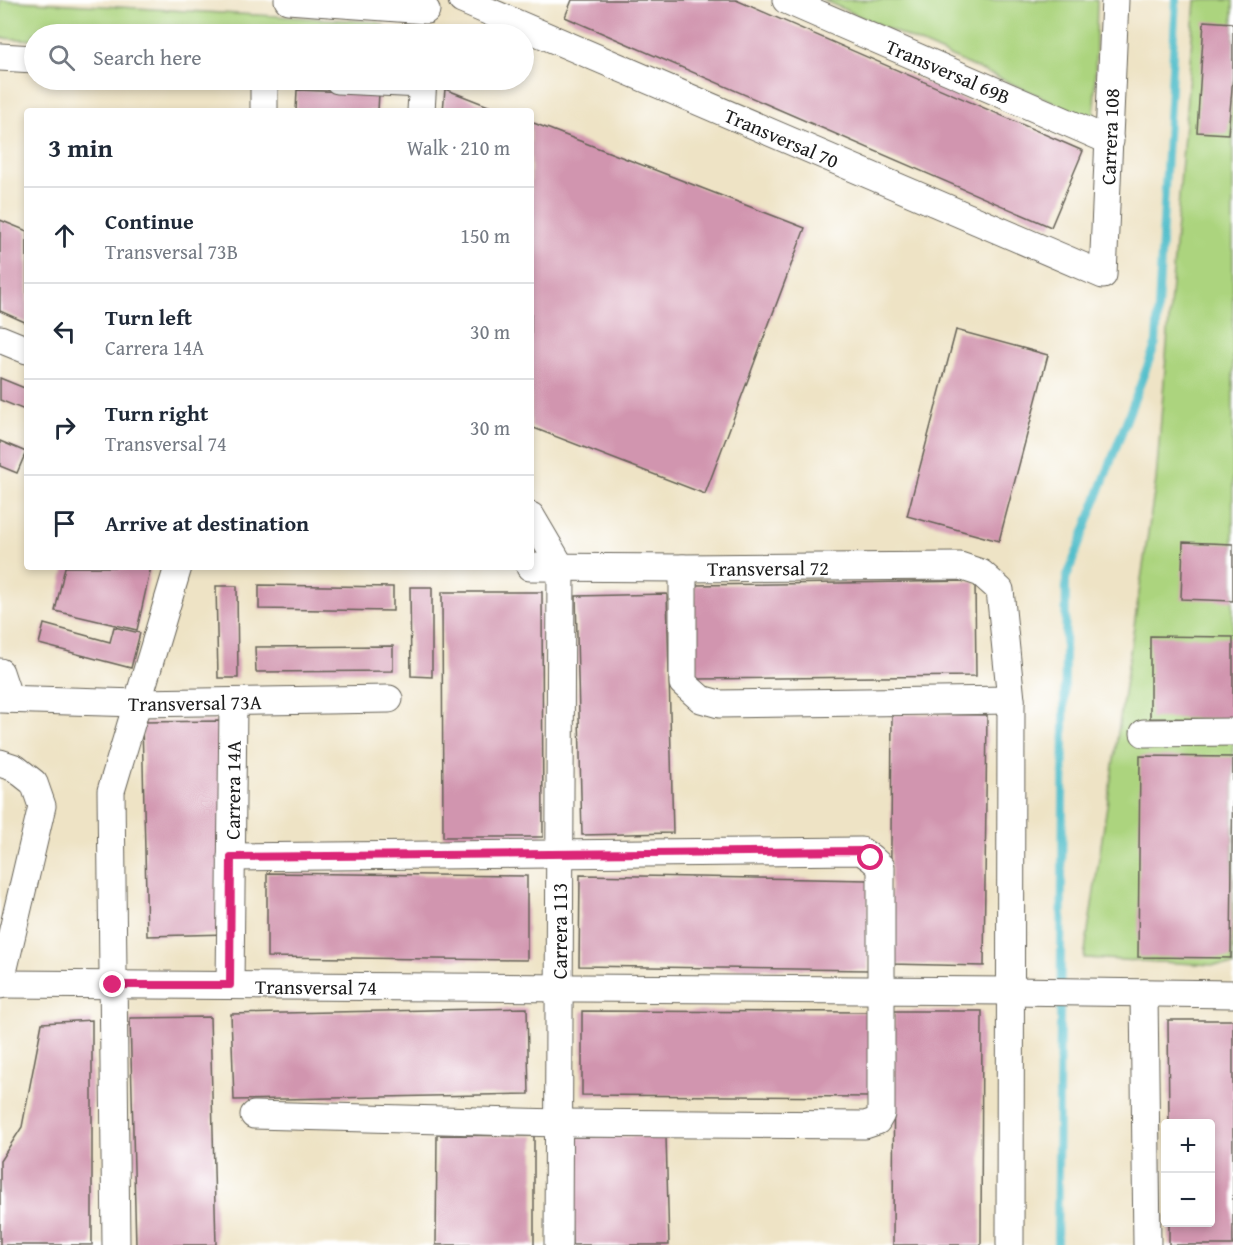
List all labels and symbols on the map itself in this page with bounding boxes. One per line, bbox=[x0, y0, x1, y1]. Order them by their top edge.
street label: Transversal 69B bbox=[881, 31, 1015, 110]
street label: Carrera 108 bbox=[1092, 88, 1126, 186]
street label: Transversal 70 bbox=[720, 100, 843, 175]
street label: Transversal 72 bbox=[707, 552, 829, 582]
street label: Transversal 73A bbox=[128, 687, 262, 718]
street label: Carrera 14A bbox=[217, 740, 247, 840]
route start bbox=[857, 844, 883, 870]
street label: Carrera 113 bbox=[545, 883, 574, 979]
route end bbox=[99, 971, 125, 997]
street label: Transversal 74 bbox=[255, 971, 377, 1001]

